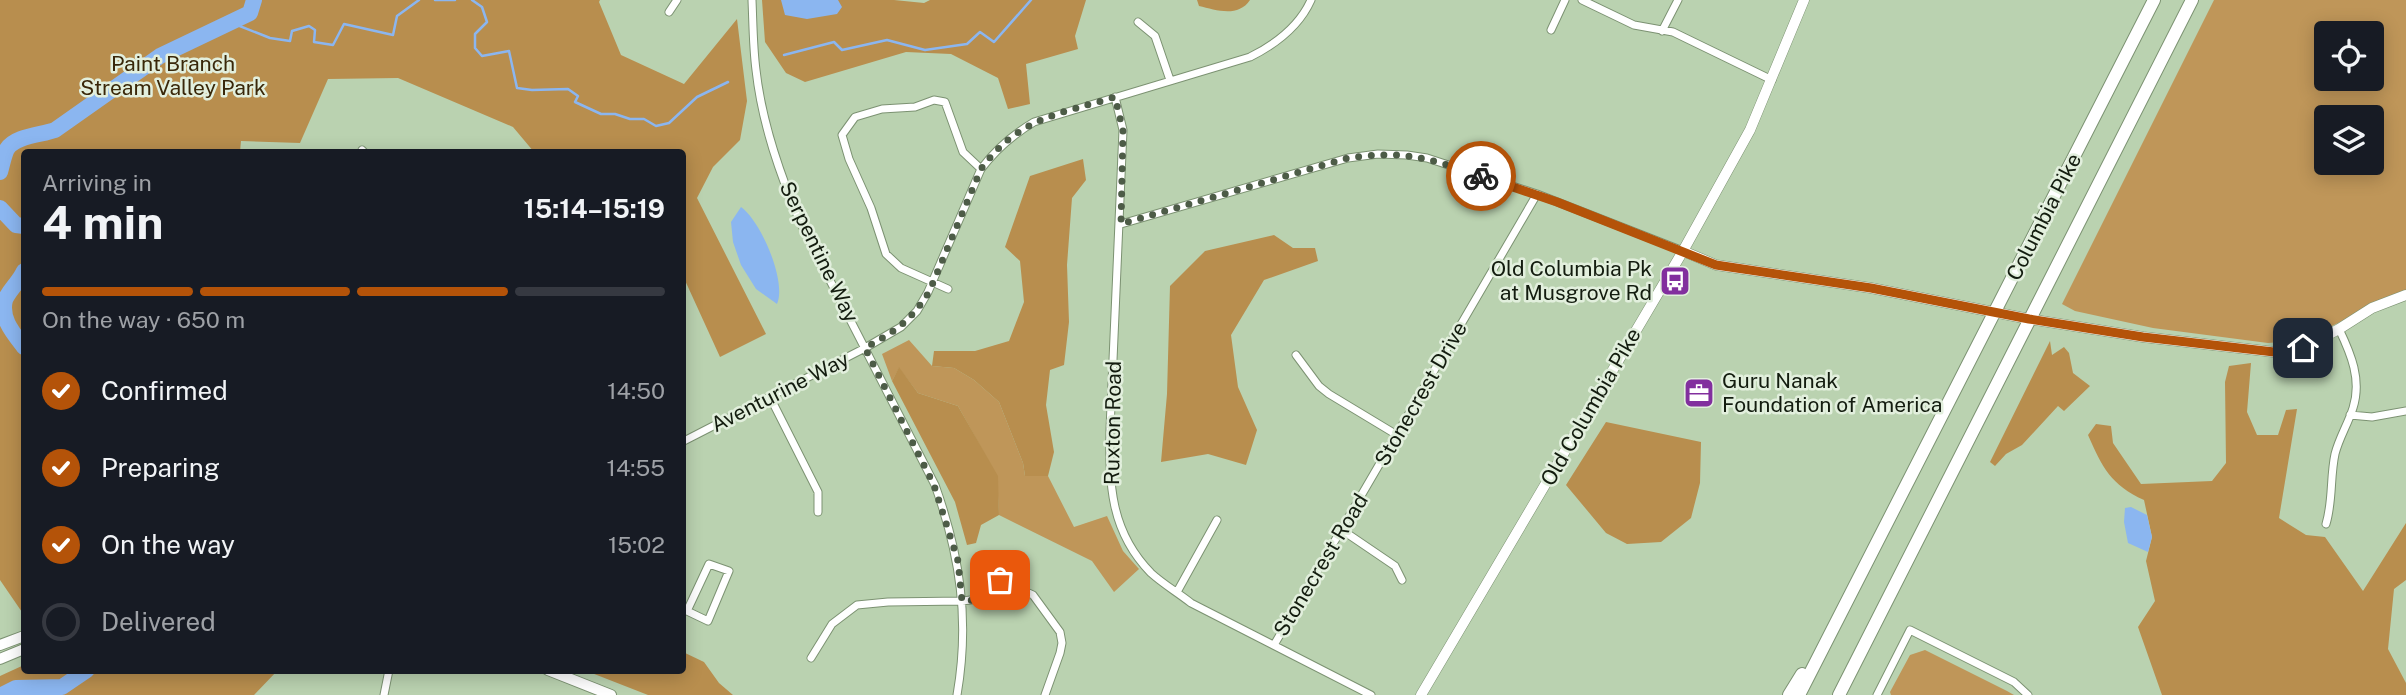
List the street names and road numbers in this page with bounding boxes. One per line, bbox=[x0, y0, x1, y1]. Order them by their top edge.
street label: Columbia Pike bbox=[2001, 149, 2086, 284]
street label: Serpentine Way bbox=[774, 177, 864, 326]
street label: Stonecrest Drive bbox=[1369, 317, 1472, 470]
street label: Old Columbia Pike bbox=[1535, 323, 1646, 490]
street label: Aventurine Way bbox=[707, 346, 853, 437]
street label: Ruxton Road bbox=[1099, 361, 1126, 485]
street label: Stonecrest Road bbox=[1268, 489, 1373, 641]

